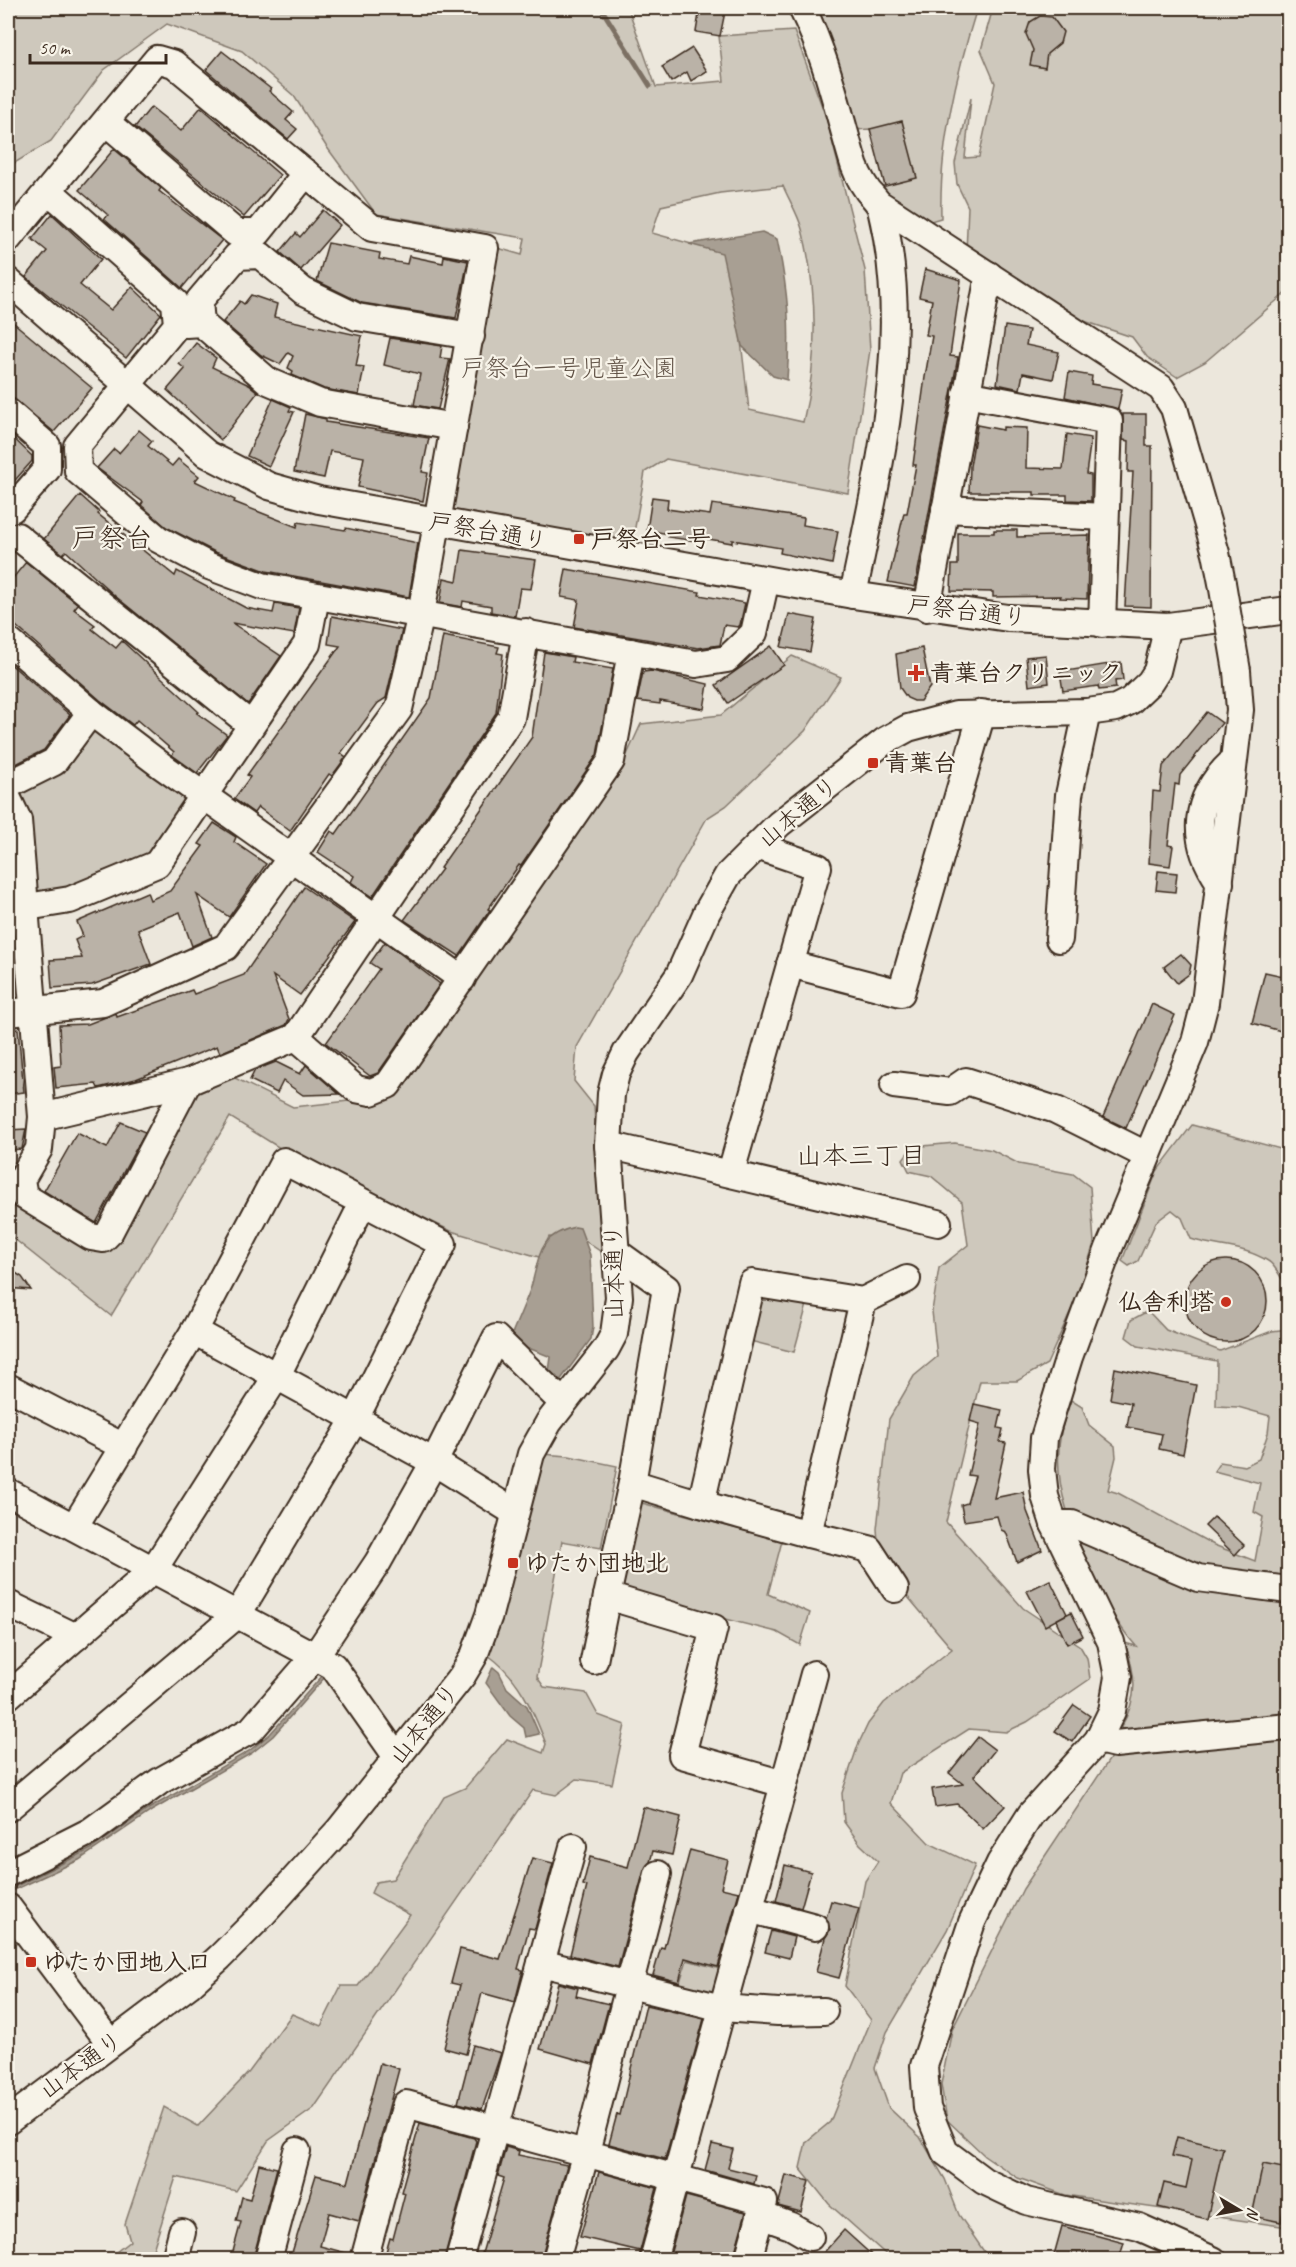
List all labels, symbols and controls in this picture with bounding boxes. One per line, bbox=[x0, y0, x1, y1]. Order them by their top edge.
scale bar bbox=[30, 27, 166, 65]
text: 50 m bbox=[39, 37, 72, 59]
park label: 戸祭台一号児童公園 bbox=[461, 353, 677, 383]
street label: 戸祭台通り bbox=[426, 506, 550, 556]
district label: 戸祭台 bbox=[72, 521, 153, 555]
place label: 戸祭台二号 bbox=[591, 524, 711, 554]
marker: 戸祭台二号 bbox=[572, 532, 586, 546]
street label: 戸祭台通り bbox=[906, 589, 1028, 633]
place label: 青葉台クリニック bbox=[930, 658, 1122, 688]
marker: 青葉台クリニック bbox=[907, 664, 925, 682]
place label: 青葉台 bbox=[885, 748, 957, 778]
marker: 青葉台 bbox=[866, 756, 880, 770]
street label: 山本通り bbox=[752, 770, 844, 854]
district label: 山本三丁目 bbox=[796, 1139, 926, 1172]
street label: 山本通り bbox=[598, 1224, 630, 1320]
place label: 仏舎利塔 bbox=[1118, 1287, 1214, 1317]
marker: 仏舎利塔 bbox=[1219, 1295, 1233, 1309]
place label: ゆたか団地北 bbox=[525, 1548, 669, 1578]
marker: ゆたか団地北 bbox=[506, 1556, 520, 1570]
street label: 山本通り bbox=[382, 1677, 466, 1771]
place label: ゆたか団地入口 bbox=[43, 1947, 211, 1977]
marker: ゆたか団地入口 bbox=[24, 1955, 38, 1969]
street label: 山本通り bbox=[33, 2025, 129, 2105]
north arrow bbox=[1209, 2180, 1269, 2240]
text: N bbox=[1242, 2206, 1263, 2222]

